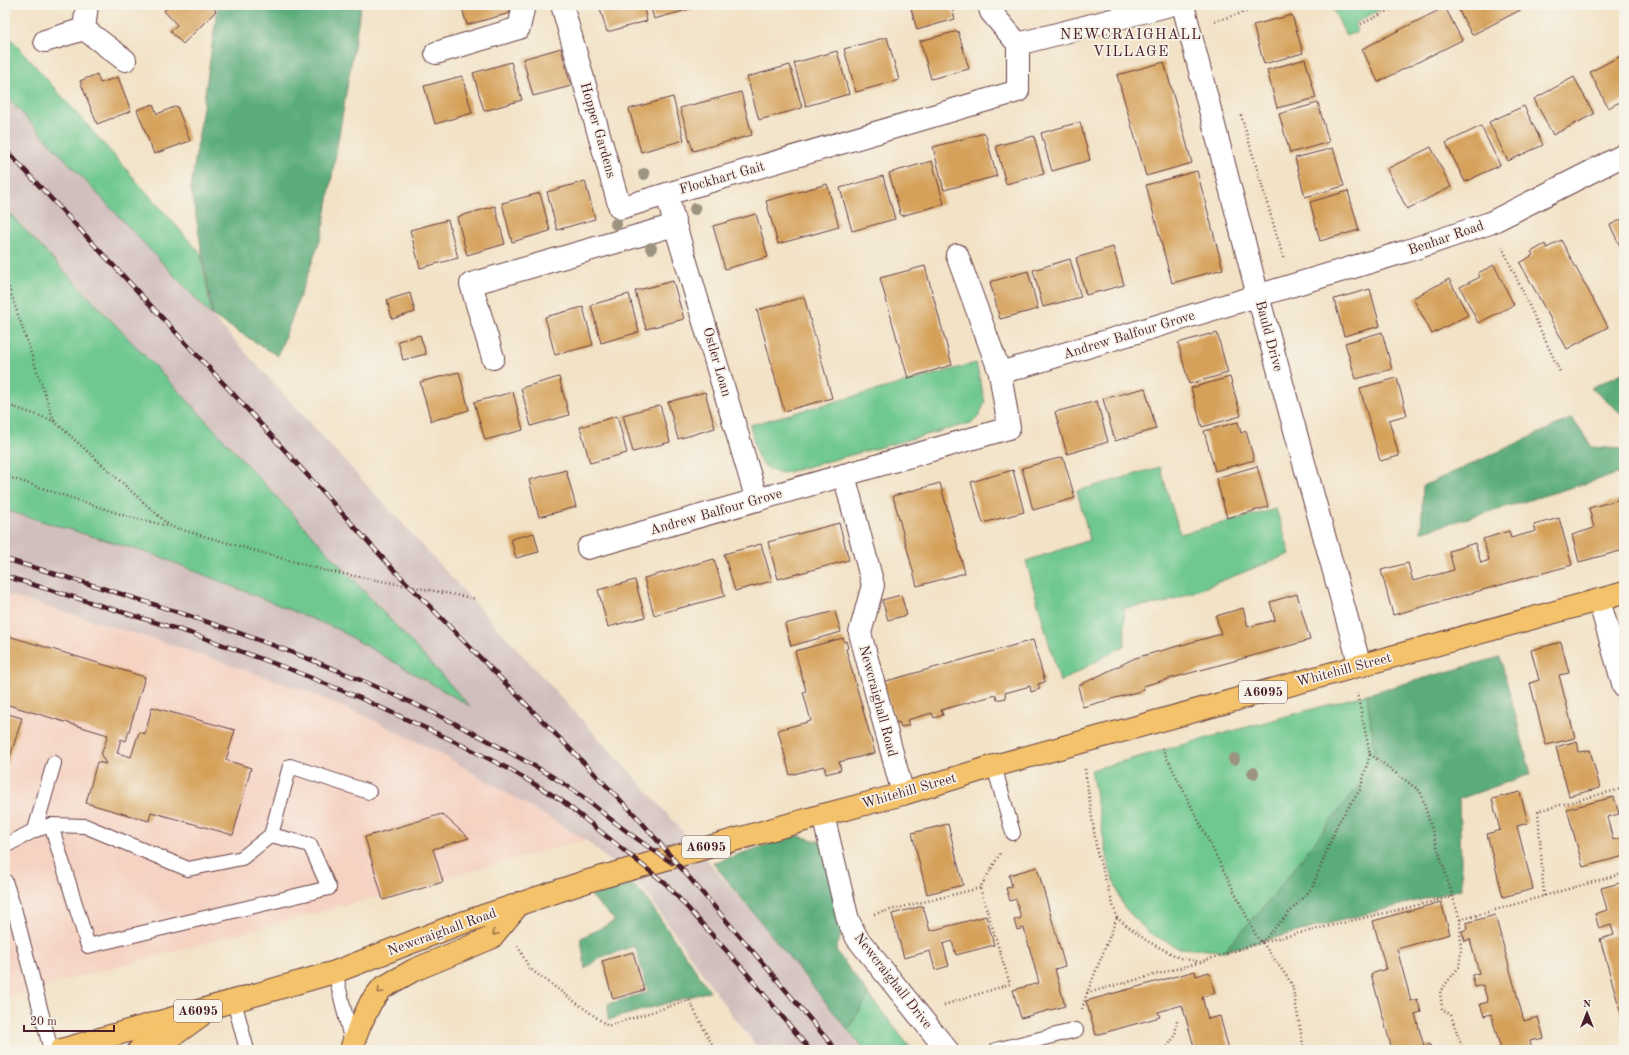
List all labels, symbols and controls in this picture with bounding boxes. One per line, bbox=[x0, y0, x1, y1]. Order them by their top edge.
district label: NEWCRAIGHALL VILLAGE bbox=[1060, 28, 1202, 60]
street label: Hopper Gardens bbox=[578, 81, 618, 179]
street label: Flockhart Gait bbox=[678, 159, 766, 197]
street label: Benhar Road bbox=[1406, 219, 1486, 257]
street label: Bauld Drive bbox=[1253, 299, 1285, 373]
street label: Andrew Balfour Grove bbox=[1061, 308, 1197, 362]
street label: Ostler Loan bbox=[700, 326, 734, 399]
street label: Andrew Balfour Grove bbox=[648, 486, 784, 538]
street label: Newcraighall Road bbox=[856, 644, 900, 758]
street label: Whitehill Street bbox=[1295, 651, 1393, 689]
road number: A6095 bbox=[1239, 681, 1287, 703]
street label: Whitehill Street bbox=[860, 771, 958, 811]
road number: A6095 bbox=[682, 836, 730, 858]
street label: Newcraighall Road bbox=[386, 906, 498, 958]
one-way arrow bbox=[493, 928, 500, 936]
street label: Newcraighall Drive bbox=[851, 931, 935, 1031]
one-way arrow bbox=[378, 986, 385, 994]
north arrow bbox=[1567, 993, 1607, 1033]
text: N bbox=[1583, 999, 1592, 1010]
road number: A6095 bbox=[174, 1000, 222, 1022]
scale bar bbox=[24, 1007, 114, 1033]
text: 20 m bbox=[30, 1016, 57, 1028]

